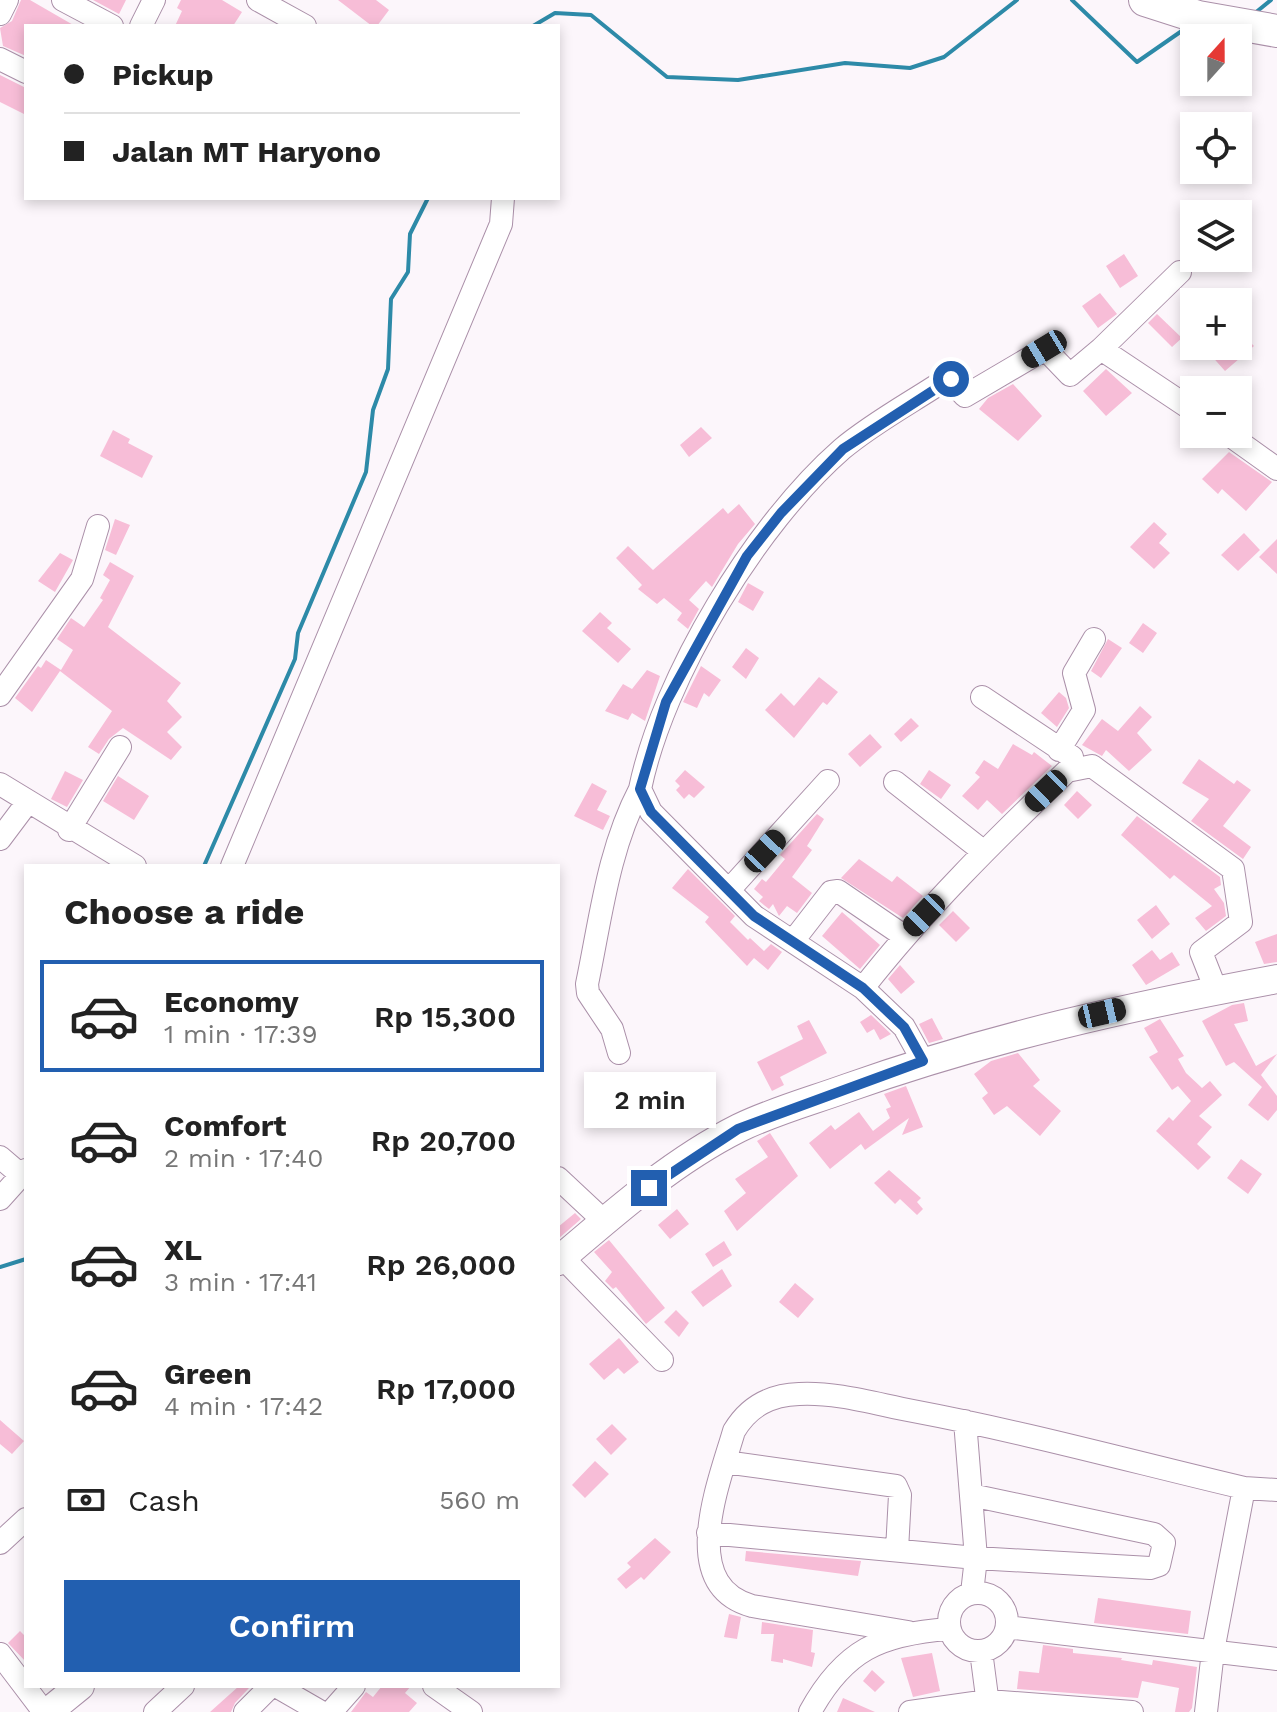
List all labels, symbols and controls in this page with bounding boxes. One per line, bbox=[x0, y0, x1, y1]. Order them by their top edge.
north arrow bbox=[1180, 24, 1252, 96]
map controls bbox=[1180, 24, 1252, 448]
text: Pickup bbox=[112, 57, 214, 92]
button: locate bbox=[1180, 112, 1252, 184]
text: Jalan MT Haryono bbox=[112, 134, 381, 169]
button: layers bbox=[1180, 200, 1252, 272]
button: + bbox=[1180, 288, 1252, 360]
car bbox=[1017, 326, 1071, 372]
route start bbox=[933, 361, 969, 397]
button: − bbox=[1180, 376, 1252, 448]
car bbox=[1020, 766, 1072, 816]
car bbox=[740, 825, 790, 877]
car bbox=[899, 889, 949, 941]
text: Choose a ride bbox=[64, 891, 304, 933]
icon: car bbox=[68, 980, 140, 1052]
text: Economy bbox=[164, 984, 299, 1019]
car bbox=[1076, 996, 1128, 1030]
text: Rp 15,300 bbox=[374, 999, 516, 1034]
text: 1 min · 17:39 bbox=[164, 1019, 318, 1049]
callout: 2 min bbox=[583, 1072, 715, 1128]
text: 2 min bbox=[614, 1085, 686, 1115]
icon: car bbox=[68, 1104, 140, 1176]
text: Comfort bbox=[164, 1108, 286, 1143]
text: Rp 20,700 bbox=[371, 1123, 516, 1158]
text: 2 min · 17:40 bbox=[164, 1143, 323, 1173]
route end bbox=[631, 1170, 667, 1206]
icon: car bbox=[68, 1228, 140, 1300]
text: XL bbox=[164, 1232, 202, 1267]
text: Rp 26,000 bbox=[366, 1247, 516, 1282]
text: 3 min · 17:41 bbox=[164, 1267, 317, 1297]
icon: car bbox=[68, 1352, 140, 1424]
text: Green bbox=[164, 1356, 252, 1391]
text: Rp 17,000 bbox=[376, 1371, 516, 1406]
text: 4 min · 17:42 bbox=[164, 1391, 323, 1421]
icon: cash bbox=[64, 1478, 108, 1522]
text: Cash bbox=[128, 1483, 200, 1518]
text: 560 m bbox=[439, 1485, 520, 1515]
button: Confirm bbox=[64, 1580, 520, 1672]

